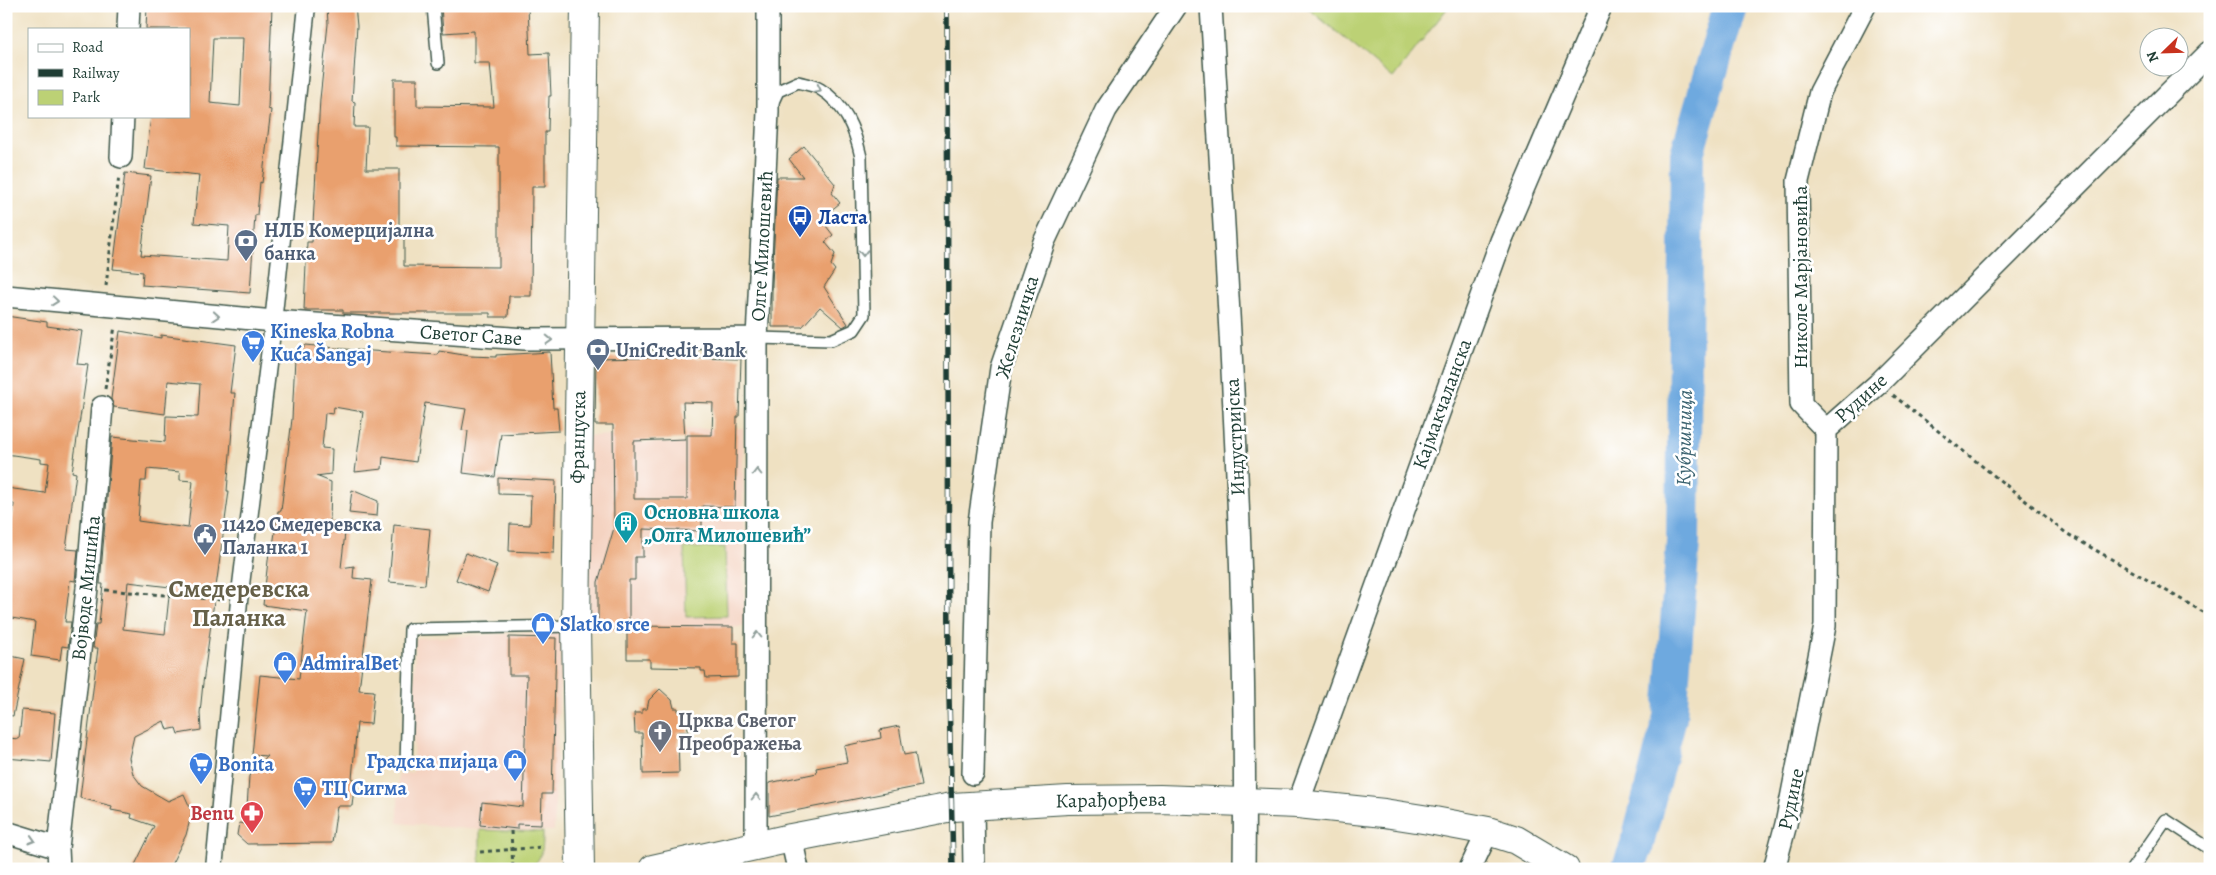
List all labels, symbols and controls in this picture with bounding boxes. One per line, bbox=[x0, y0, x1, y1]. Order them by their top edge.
legend bbox=[28, 28, 190, 118]
north arrow bbox=[2138, 28, 2188, 78]
text: Road bbox=[72, 37, 104, 57]
text: N bbox=[2142, 48, 2163, 65]
text: Railway bbox=[72, 63, 120, 83]
one-way arrow bbox=[812, 83, 821, 93]
text: Park bbox=[72, 87, 101, 107]
street label: Олге Милошевић bbox=[745, 170, 779, 322]
street label: Николе Марјановића bbox=[1787, 185, 1814, 369]
bus stop icon: Ласта bbox=[787, 204, 813, 238]
place label: Ласта bbox=[818, 204, 868, 231]
place label: НЛБ Комерцијална банка bbox=[264, 217, 435, 267]
bank icon: НЛБ Комерцијална банка bbox=[233, 228, 259, 262]
one-way arrow bbox=[858, 250, 868, 257]
street label: Железничка bbox=[989, 271, 1046, 382]
one-way arrow bbox=[51, 295, 59, 306]
one-way arrow bbox=[213, 310, 221, 321]
place label: Kineska Robna Kuća Šangaj bbox=[270, 318, 395, 368]
street label: Светог Саве bbox=[419, 318, 523, 352]
supermarket icon: Kineska Robna Kuća Šangaj bbox=[240, 329, 266, 363]
street label: Кајмакчаланска bbox=[1406, 334, 1478, 473]
one-way arrow bbox=[546, 335, 554, 345]
bank icon: UniCredit Bank bbox=[585, 337, 611, 371]
place label: UniCredit Bank bbox=[616, 337, 746, 364]
street label: Рудине bbox=[1829, 367, 1893, 429]
street label: Индустријска bbox=[1218, 377, 1252, 496]
street label: Француска bbox=[564, 389, 592, 484]
water label: Кубршница bbox=[1669, 389, 1699, 487]
one-way arrow bbox=[752, 468, 762, 476]
place label: Основна школа „Олга Милошевић” bbox=[644, 499, 811, 549]
building icon: Основна школа „Олга Милошевић” bbox=[613, 510, 639, 544]
place label: 11420 Смедеревска Паланка 1 bbox=[222, 511, 382, 561]
street label: Војводе Мишића bbox=[65, 513, 107, 662]
public building icon: 11420 Смедеревска Паланка 1 bbox=[192, 522, 218, 556]
district label: Смедеревска Паланка bbox=[169, 572, 310, 635]
shop icon: Slatko srce bbox=[530, 611, 556, 645]
place label: Slatko srce bbox=[560, 611, 650, 638]
one-way arrow bbox=[751, 630, 762, 638]
shop icon: AdmiralBet bbox=[272, 650, 298, 684]
place label: AdmiralBet bbox=[301, 650, 399, 677]
place label: Црква Светог Преображења bbox=[678, 707, 802, 757]
church icon: Црква Светог Преображења bbox=[647, 719, 673, 753]
place label: Градска пијаца bbox=[366, 748, 498, 775]
shop icon: Градска пијаца bbox=[502, 748, 528, 782]
supermarket icon: Bonita bbox=[188, 751, 214, 785]
place label: Bonita bbox=[218, 751, 274, 778]
street label: Рудине bbox=[1771, 766, 1811, 832]
supermarket icon: ТЦ Сигма bbox=[292, 775, 318, 809]
place label: ТЦ Сигма bbox=[322, 775, 408, 802]
street label: Карађорђева bbox=[1055, 786, 1168, 814]
one-way arrow bbox=[751, 793, 761, 800]
place label: Benu bbox=[190, 800, 234, 827]
pharmacy icon: Benu bbox=[239, 800, 265, 834]
one-way arrow bbox=[27, 835, 36, 845]

